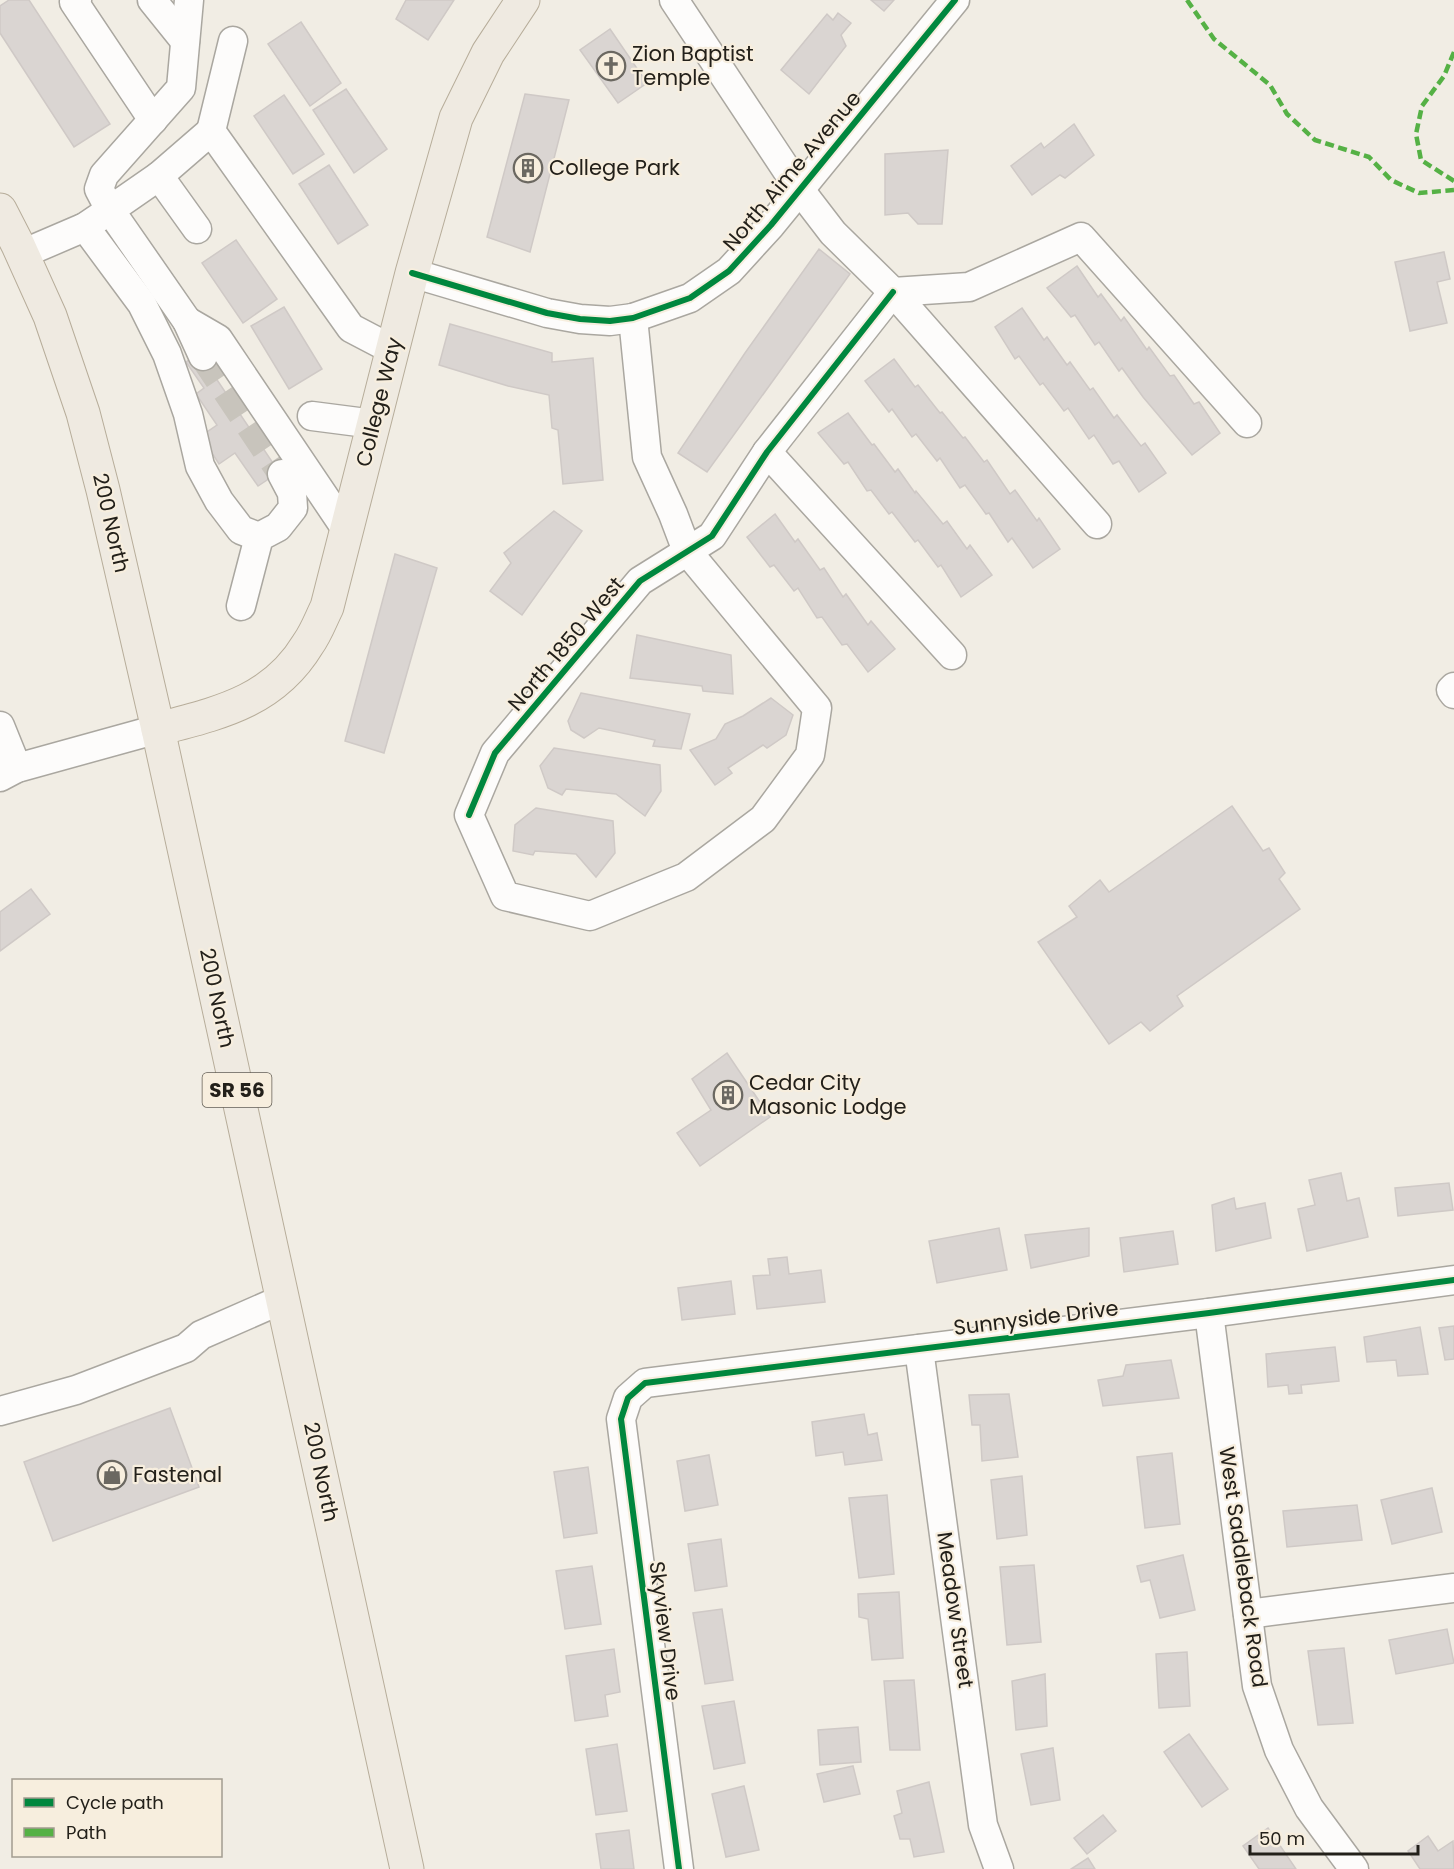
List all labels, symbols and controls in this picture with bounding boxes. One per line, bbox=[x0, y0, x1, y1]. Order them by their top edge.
place label: Zion Baptist Temple bbox=[632, 39, 754, 92]
church icon: Zion Baptist Temple bbox=[595, 50, 627, 82]
street label: North Aime Avenue bbox=[716, 84, 867, 257]
building icon: College Park bbox=[512, 152, 544, 184]
place label: College Park bbox=[549, 153, 680, 182]
street label: College Way bbox=[348, 334, 409, 470]
street label: 200 North bbox=[86, 470, 137, 575]
street label: North 1850 West bbox=[501, 570, 630, 717]
street label: 200 North bbox=[193, 945, 242, 1050]
place label: Cedar City Masonic Lodge bbox=[749, 1068, 907, 1121]
road number: SR 56 bbox=[202, 1073, 272, 1107]
building icon: Cedar City Masonic Lodge bbox=[712, 1079, 744, 1111]
street label: Sunnyside Drive bbox=[952, 1293, 1120, 1342]
street label: 200 North bbox=[297, 1419, 346, 1524]
street label: West Saddleback Road bbox=[1212, 1445, 1275, 1689]
shop icon: Fastenal bbox=[96, 1459, 128, 1491]
place label: Fastenal bbox=[133, 1460, 222, 1489]
street label: Meadow Street bbox=[930, 1530, 981, 1690]
street label: Skyview Drive bbox=[643, 1559, 688, 1702]
legend bbox=[12, 1779, 222, 1857]
text: Cycle path bbox=[66, 1790, 164, 1815]
scale bar bbox=[1250, 1818, 1418, 1856]
text: Path bbox=[66, 1820, 107, 1845]
text: 50 m bbox=[1259, 1826, 1305, 1851]

